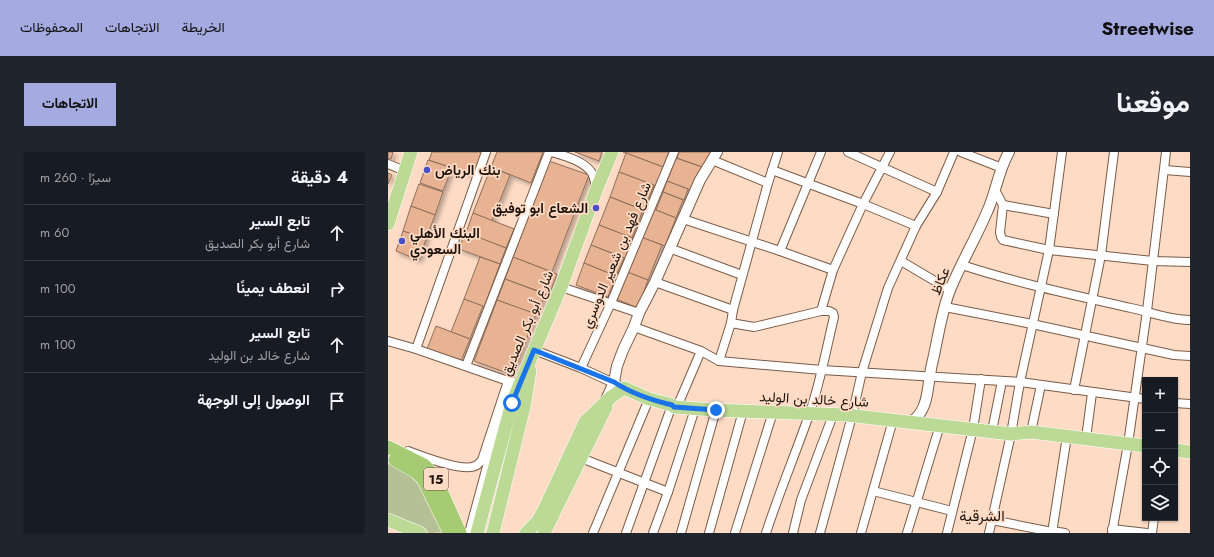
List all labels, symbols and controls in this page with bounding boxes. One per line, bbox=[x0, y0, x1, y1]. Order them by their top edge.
text: Streetwise bbox=[1101, 15, 1194, 42]
text: المحفوظات bbox=[20, 17, 83, 37]
text: الاتجاهات bbox=[105, 17, 159, 37]
text: الخريطة bbox=[181, 17, 225, 37]
text: موقعنا bbox=[1116, 82, 1190, 123]
button: الاتجاهات bbox=[24, 83, 116, 126]
place label: بنك الرياض bbox=[435, 160, 501, 180]
text: 4 دقيقة bbox=[291, 165, 348, 189]
marker: بنك الرياض bbox=[422, 165, 432, 175]
text: سيرًا · 260 m bbox=[40, 168, 111, 187]
street label: شارع فهد بن شعير الدوسري bbox=[576, 179, 658, 332]
place label: الشعاع ابو توفيق bbox=[492, 198, 588, 218]
marker: الشعاع ابو توفيق bbox=[591, 203, 601, 213]
text: تابع السير bbox=[250, 210, 310, 232]
icon: ahead bbox=[326, 222, 348, 244]
text: 60 m bbox=[40, 223, 69, 242]
place label: البنك الأهلي السعودي bbox=[410, 223, 480, 261]
text: شارع أبو بكر الصديق bbox=[205, 234, 310, 253]
marker: البنك الأهلي السعودي bbox=[397, 236, 407, 246]
street label: عكاظ bbox=[925, 264, 955, 298]
street label: شارع أبو بكر الصديق bbox=[496, 267, 559, 379]
text: انعطف يمينًا bbox=[236, 277, 310, 299]
icon: right bbox=[326, 278, 348, 300]
text: 100 m bbox=[40, 279, 76, 298]
text: تابع السير bbox=[250, 322, 310, 344]
icon: ahead bbox=[326, 334, 348, 356]
text: 100 m bbox=[40, 335, 76, 354]
text: شارع خالد بن الوليد bbox=[208, 346, 310, 365]
map controls bbox=[1142, 377, 1178, 521]
button: + bbox=[1142, 377, 1178, 413]
street label: شارع خالد بن الوليد bbox=[759, 386, 869, 413]
text: الوصول إلى الوجهة bbox=[197, 389, 310, 411]
icon: arrive bbox=[326, 390, 348, 412]
route start bbox=[503, 394, 521, 412]
route end bbox=[707, 401, 725, 419]
button: − bbox=[1142, 413, 1178, 449]
button: locate bbox=[1142, 449, 1178, 485]
road number: 15 bbox=[424, 468, 448, 490]
button: layers bbox=[1142, 485, 1178, 521]
district label: الشرقية bbox=[959, 505, 1005, 527]

